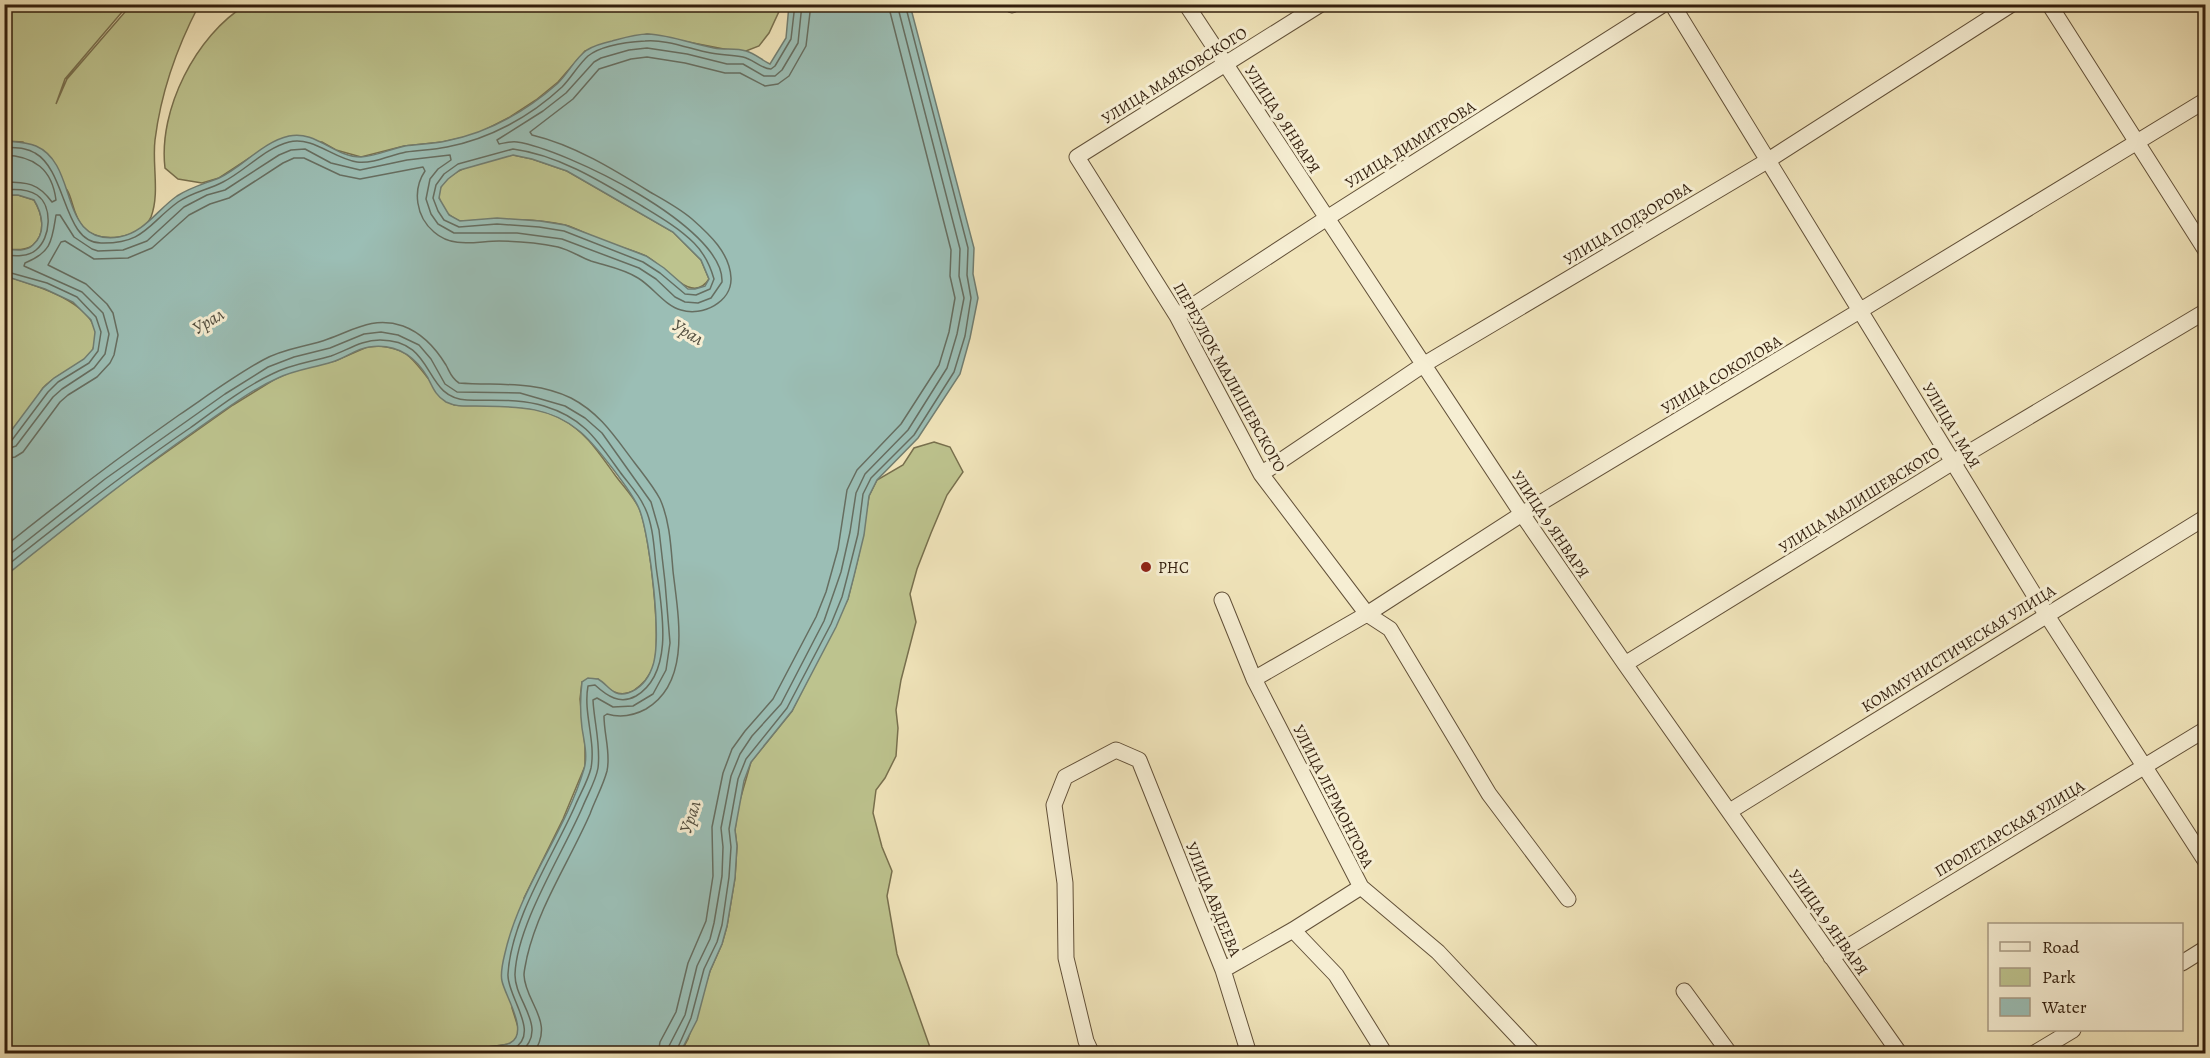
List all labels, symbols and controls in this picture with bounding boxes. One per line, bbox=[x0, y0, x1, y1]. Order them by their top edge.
street label: УЛИЦА МАЯКОВСКОГО bbox=[1098, 22, 1251, 130]
street label: УЛИЦА 9 ЯНВАРЯ bbox=[1239, 61, 1325, 178]
street label: УЛИЦА ДИМИТРОВА bbox=[1341, 95, 1481, 194]
street label: УЛИЦА ПОДЗОРОВА bbox=[1560, 177, 1696, 271]
street label: ПЕРЕУЛОК МАЛИШЕВСКОГО bbox=[1168, 279, 1291, 476]
water label: Урал bbox=[188, 302, 228, 340]
water label: Урал bbox=[668, 313, 708, 351]
street label: УЛИЦА СОКОЛОВА bbox=[1657, 330, 1786, 420]
street label: УЛИЦА 1 МАЯ bbox=[1917, 379, 1985, 473]
street label: УЛИЦА МАЛИШЕВСКОГО bbox=[1775, 441, 1944, 559]
street label: УЛИЦА 9 ЯНВАРЯ bbox=[1506, 467, 1594, 583]
place label: РНС bbox=[1158, 557, 1189, 579]
marker: РНС bbox=[1139, 560, 1153, 574]
street label: КОММУНИСТИЧЕСКАЯ УЛИЦА bbox=[1857, 580, 2060, 718]
street label: УЛИЦА ЛЕРМОНТОВА bbox=[1287, 721, 1379, 873]
street label: ПРОЛЕТАРСКАЯ УЛИЦА bbox=[1930, 775, 2089, 882]
water label: Урал bbox=[673, 798, 707, 836]
street label: УЛИЦА АВДЕЕВА bbox=[1180, 839, 1246, 961]
street label: УЛИЦА 9 ЯНВАРЯ bbox=[1783, 865, 1873, 980]
legend bbox=[1988, 923, 2183, 1031]
text: Road bbox=[2042, 935, 2080, 959]
text: Park bbox=[2042, 965, 2076, 989]
text: Water bbox=[2041, 995, 2087, 1019]

